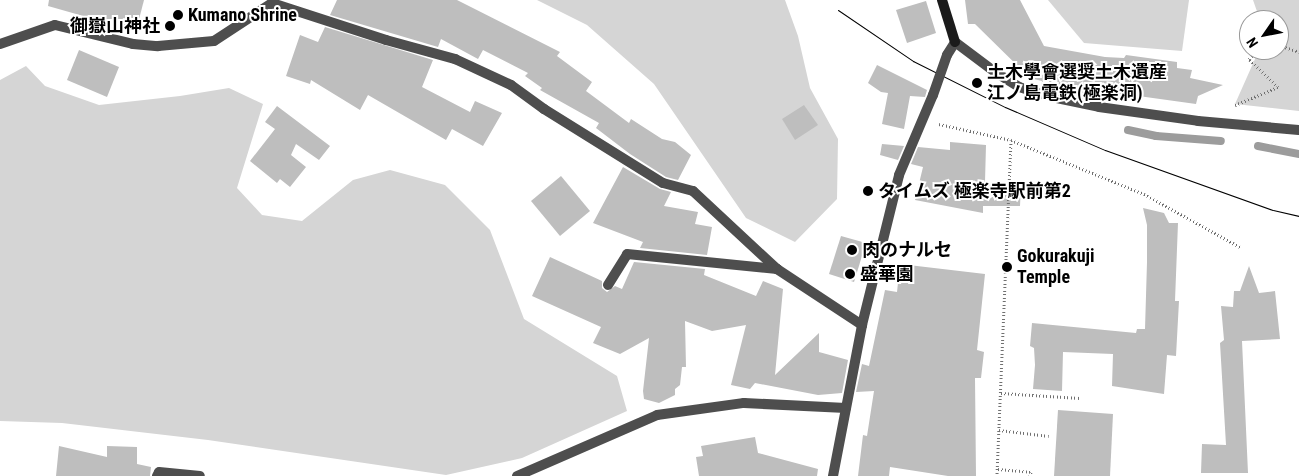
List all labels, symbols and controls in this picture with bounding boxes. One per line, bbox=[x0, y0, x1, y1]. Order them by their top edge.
place label: Kumano Shrine bbox=[188, 4, 297, 26]
marker: Kumano Shrine bbox=[172, 9, 184, 21]
north arrow bbox=[1239, 10, 1289, 60]
place label: 御嶽山神社 bbox=[70, 15, 160, 37]
marker: 御嶽山神社 bbox=[164, 20, 176, 32]
text: N bbox=[1243, 35, 1261, 51]
place label: 土木學會選奨土木遺産 江ノ島電鉄(極楽洞) bbox=[987, 62, 1167, 104]
marker: 土木學會選奨土木遺産 江ノ島電鉄(極楽洞) bbox=[971, 77, 983, 89]
place label: タイムズ 極楽寺駅前第2 bbox=[878, 180, 1071, 202]
marker: タイムズ 極楽寺駅前第2 bbox=[862, 185, 874, 197]
place label: 肉のナルセ bbox=[862, 239, 952, 261]
marker: 肉のナルセ bbox=[846, 244, 858, 256]
place label: Gokurakuji Temple bbox=[1017, 246, 1095, 288]
marker: Gokurakuji Temple bbox=[1001, 261, 1013, 273]
place label: 盛華園 bbox=[860, 263, 914, 285]
marker: 盛華園 bbox=[844, 268, 856, 280]

